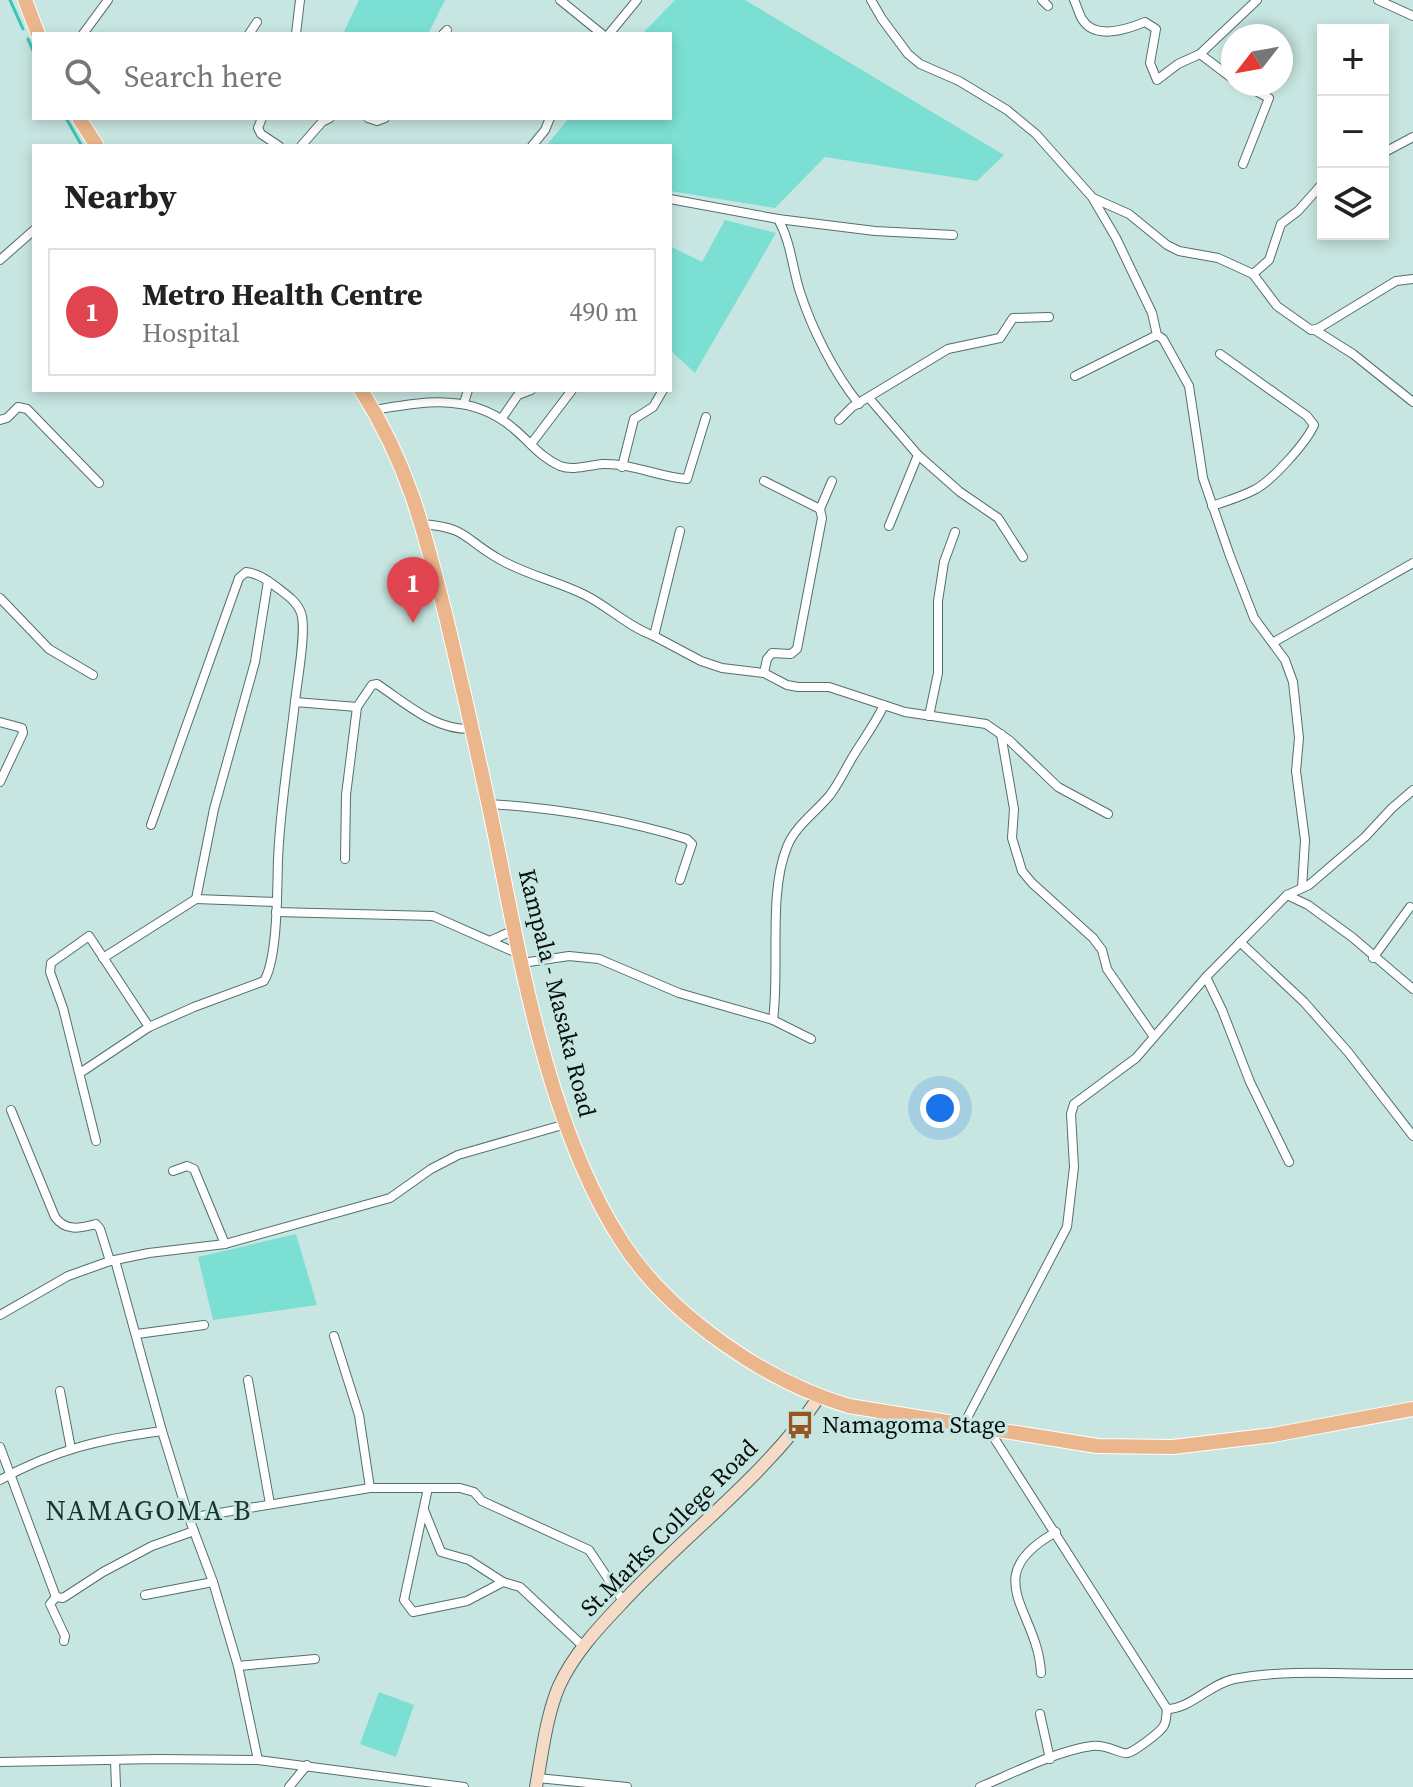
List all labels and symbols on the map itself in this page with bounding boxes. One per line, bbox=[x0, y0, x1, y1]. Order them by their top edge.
north arrow bbox=[1221, 24, 1293, 96]
pin: 1 bbox=[387, 557, 439, 623]
street label: Kampala - Masaka Road bbox=[511, 865, 604, 1121]
your location bbox=[920, 1088, 960, 1128]
place label: Namagoma Stage bbox=[822, 1408, 1006, 1441]
bus stop icon: Namagoma Stage bbox=[785, 1410, 815, 1440]
street label: St.Marks College Road bbox=[573, 1432, 765, 1624]
district label: NAMAGOMA B bbox=[45, 1491, 253, 1529]

